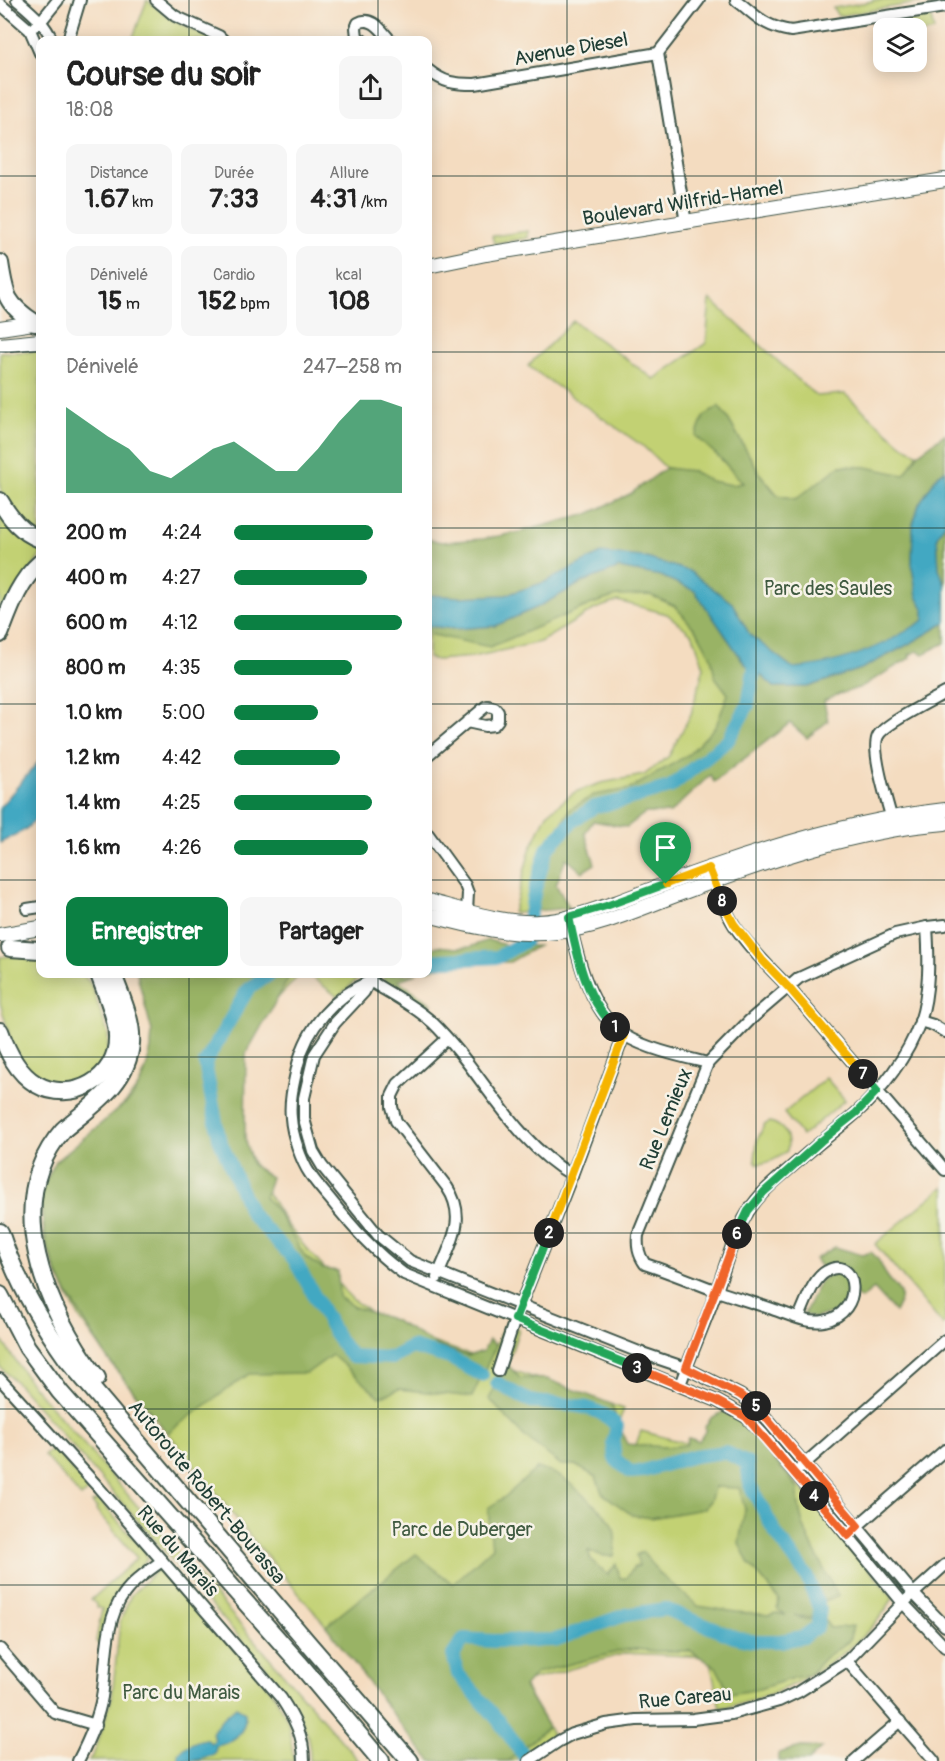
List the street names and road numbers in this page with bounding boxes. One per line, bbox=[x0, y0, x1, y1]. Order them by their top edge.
street label: Avenue Diesel bbox=[512, 27, 630, 71]
street label: Boulevard Wilfrid-Hamel bbox=[581, 175, 785, 231]
street label: Rue Lemieux bbox=[634, 1064, 698, 1174]
street label: Autoroute Robert-Bourassa bbox=[123, 1395, 291, 1589]
street label: Rue du Marais bbox=[132, 1500, 224, 1602]
street label: Rue Careau bbox=[638, 1681, 732, 1715]

